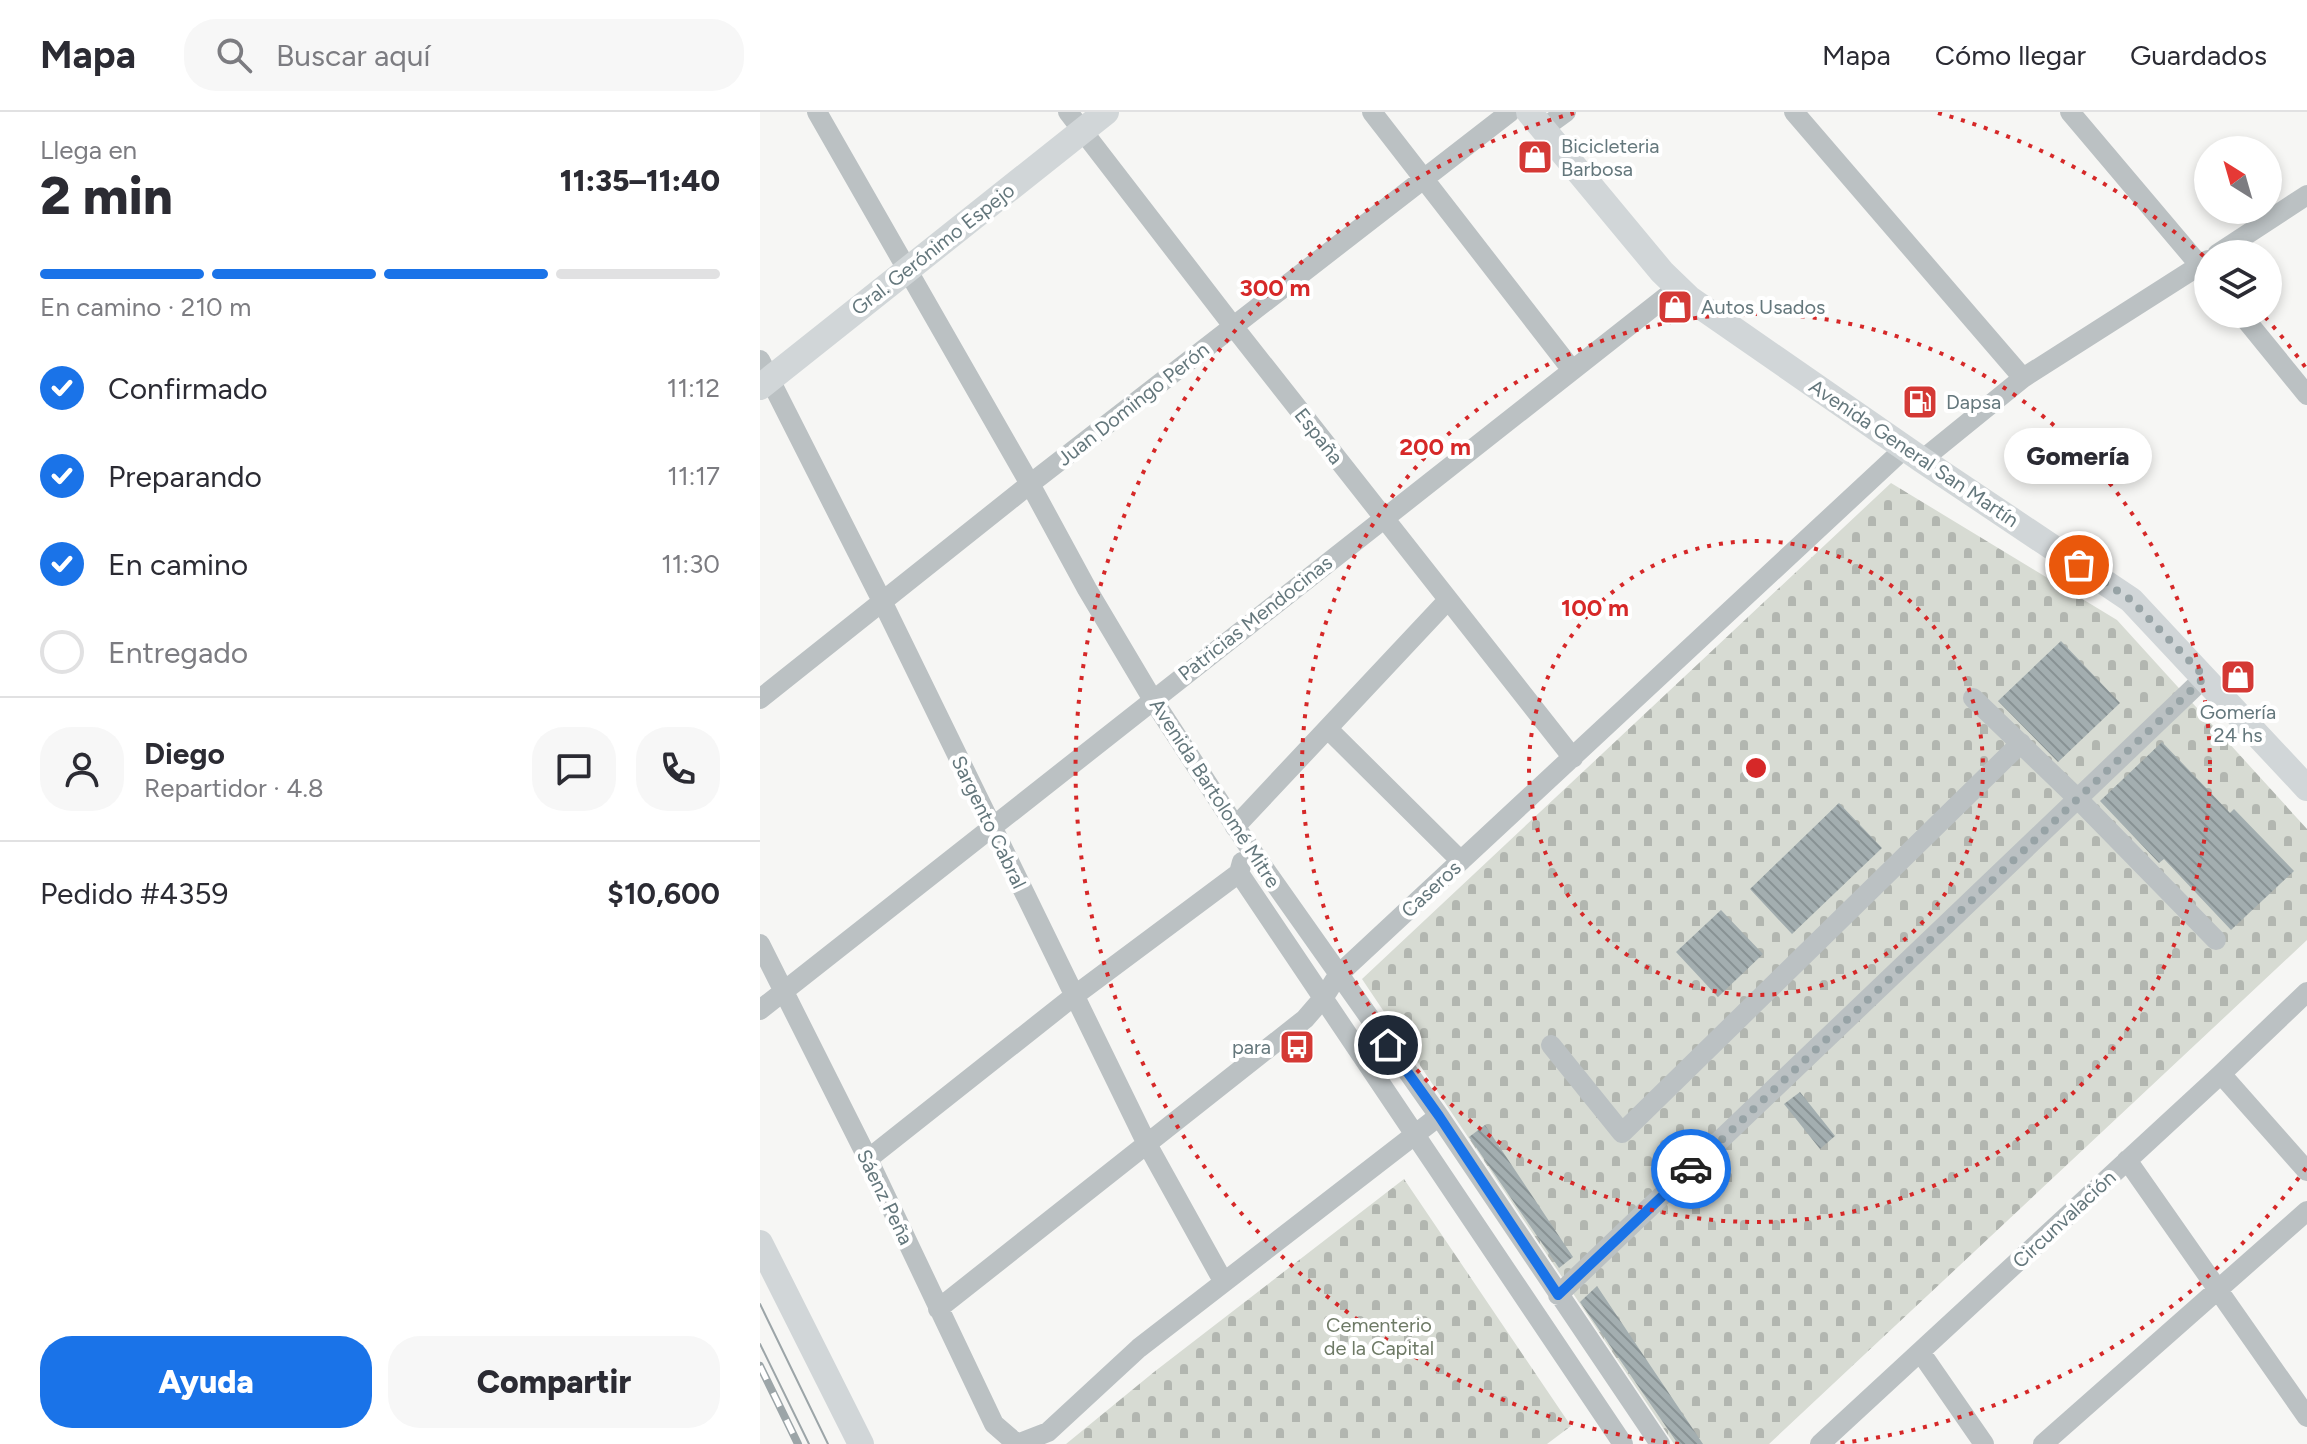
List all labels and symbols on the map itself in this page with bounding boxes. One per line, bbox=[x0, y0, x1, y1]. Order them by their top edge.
place label: Bicicleteria Barbosa bbox=[1561, 134, 1660, 181]
north arrow bbox=[2194, 136, 2282, 224]
shop icon: Bicicleteria Barbosa bbox=[1516, 138, 1554, 176]
street label: Gral. Gerónimo Espejo bbox=[847, 178, 1019, 320]
text: 300 m bbox=[1239, 273, 1311, 302]
shop icon: Autos Usados bbox=[1656, 288, 1694, 326]
place label: Autos Usados bbox=[1701, 295, 1825, 319]
street label: Juan Domingo Perón bbox=[1052, 337, 1214, 471]
street label: Avenida General San Martín bbox=[1805, 374, 2023, 532]
fuel station icon: Dapsa bbox=[1901, 383, 1939, 421]
place label: Dapsa bbox=[1946, 390, 2001, 414]
street label: España bbox=[1290, 403, 1348, 469]
callout: Gomería bbox=[2005, 429, 2153, 485]
text: 200 m bbox=[1399, 432, 1471, 461]
pin bbox=[2045, 531, 2113, 599]
street label: Patricias Mendocinas bbox=[1173, 550, 1337, 686]
text: 100 m bbox=[1561, 593, 1629, 622]
shop icon: Gomería 24 hs bbox=[2219, 658, 2257, 696]
street label: Avenida Bartolomé Mitre bbox=[1145, 694, 1285, 892]
place label: Gomería 24 hs bbox=[2200, 700, 2276, 747]
street label: Sargento Cabral bbox=[946, 752, 1032, 892]
centre of rings bbox=[1742, 754, 1770, 782]
street label: Caseros bbox=[1396, 855, 1466, 923]
pin bbox=[1354, 1011, 1422, 1079]
bus stop icon: para bbox=[1278, 1028, 1316, 1066]
place label: para bbox=[1232, 1035, 1271, 1059]
courier bbox=[1651, 1129, 1731, 1209]
street label: Sáenz Peña bbox=[852, 1145, 918, 1249]
street label: Circunvalación bbox=[2008, 1165, 2120, 1273]
park label: Cementerio de la Capital bbox=[1324, 1313, 1434, 1360]

